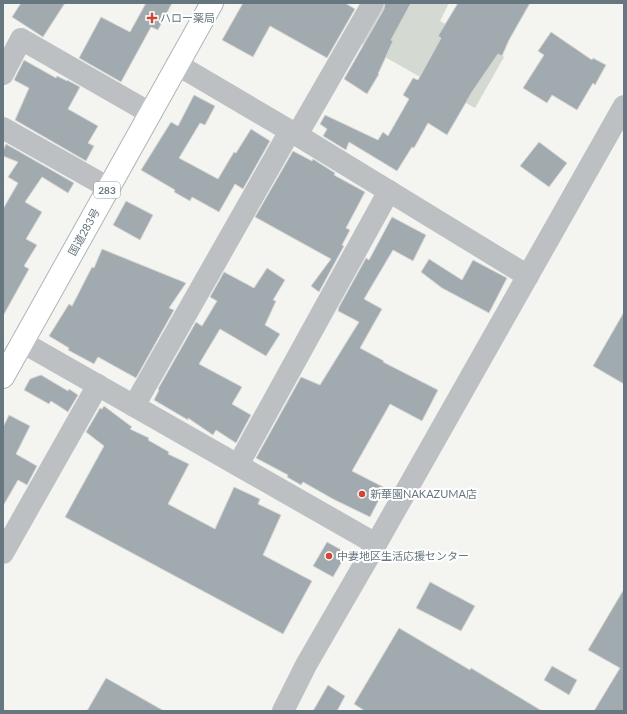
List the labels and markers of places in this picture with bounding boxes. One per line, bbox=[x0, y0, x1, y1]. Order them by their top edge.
place label: ハロー薬局 bbox=[160, 11, 215, 24]
marker: ハロー薬局 bbox=[147, 13, 157, 23]
place label: 新華園NAKAZUMA店 bbox=[370, 487, 477, 500]
marker: 新華園NAKAZUMA店 bbox=[357, 489, 367, 499]
place label: 中妻地区生活応援センター bbox=[337, 549, 469, 562]
marker: 中妻地区生活応援センター bbox=[324, 551, 334, 561]

